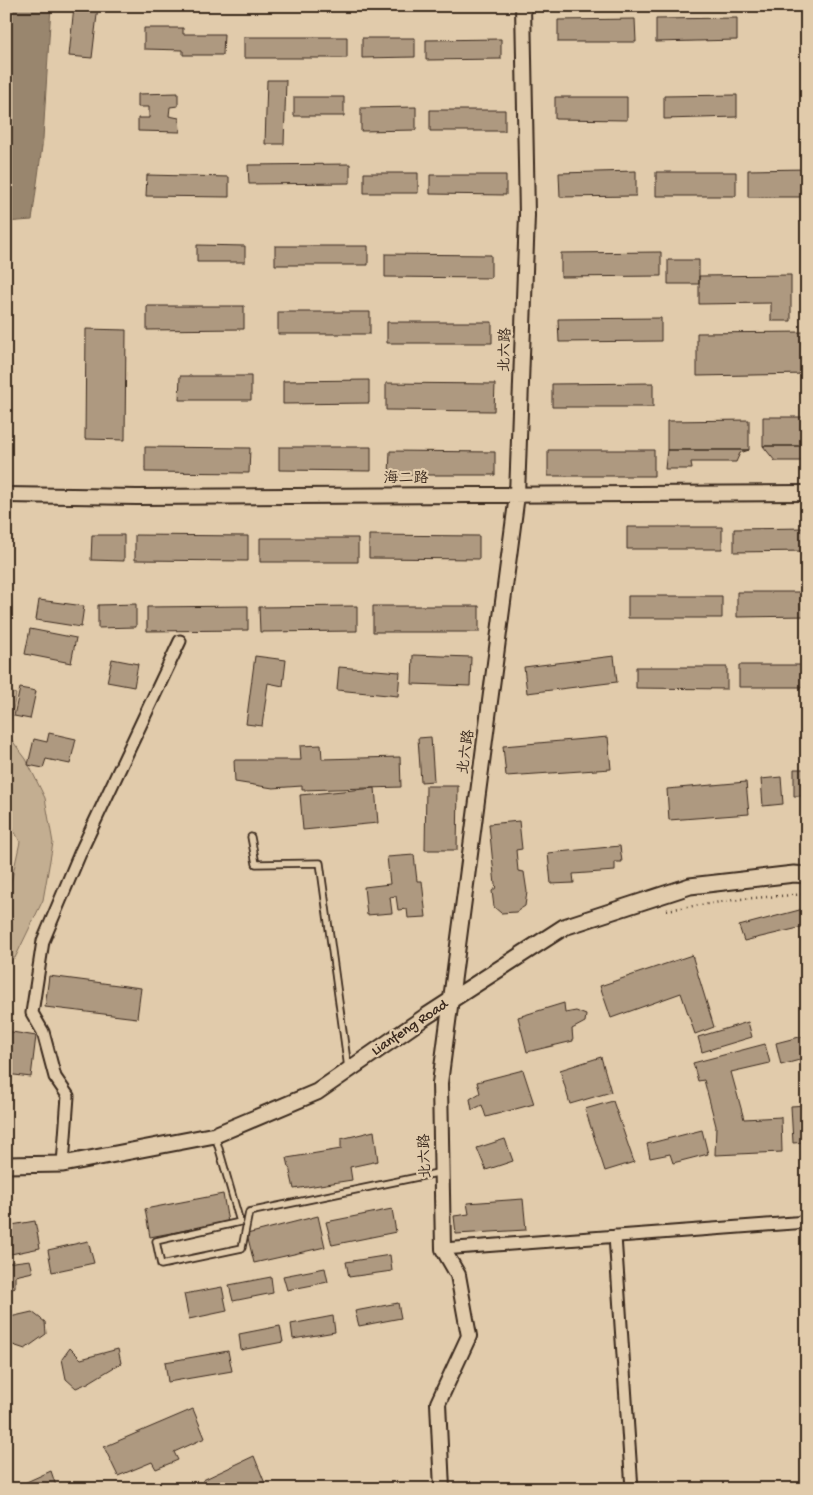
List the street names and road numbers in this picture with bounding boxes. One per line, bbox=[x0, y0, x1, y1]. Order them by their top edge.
street label: 北六路 bbox=[496, 327, 516, 373]
street label: 海二路 bbox=[383, 470, 429, 488]
street label: 北六路 bbox=[455, 728, 479, 776]
street label: Lianfeng Road bbox=[368, 995, 453, 1060]
street label: 北六路 bbox=[416, 1133, 436, 1179]

